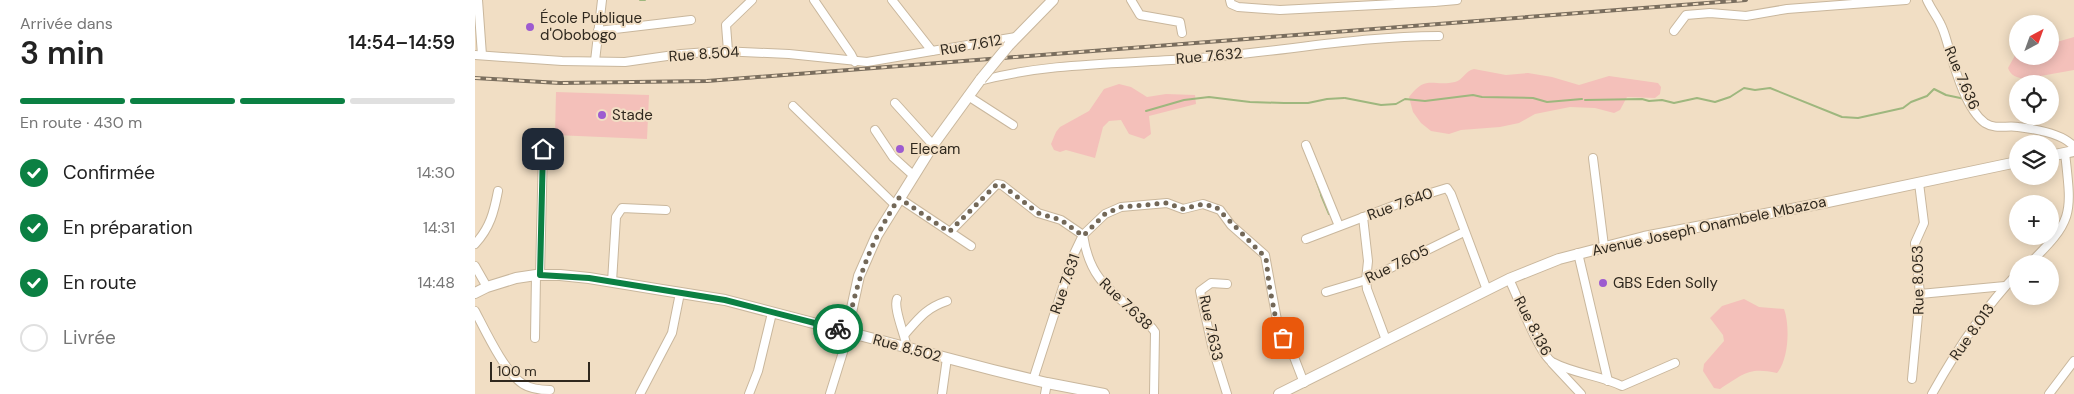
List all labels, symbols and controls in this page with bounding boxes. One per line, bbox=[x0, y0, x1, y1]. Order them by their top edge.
place label: École Publique d'Obobogo bbox=[540, 8, 642, 45]
text: Arrivée dans bbox=[20, 13, 113, 34]
north arrow bbox=[2009, 15, 2059, 65]
map controls bbox=[2009, 15, 2059, 305]
marker: École Publique d'Obobogo bbox=[524, 21, 536, 33]
text: 14:54–14:59 bbox=[348, 30, 455, 55]
street label: Rue 7.612 bbox=[939, 30, 1003, 60]
text: 3 min bbox=[20, 32, 104, 74]
street label: Rue 8.504 bbox=[668, 42, 740, 66]
street label: Rue 7.632 bbox=[1175, 43, 1243, 69]
street label: Rue 7.636 bbox=[1940, 43, 1984, 113]
button: locate bbox=[2009, 75, 2059, 125]
place label: Stade bbox=[612, 105, 653, 125]
marker: Stade bbox=[596, 109, 608, 121]
text: En route · 430 m bbox=[20, 112, 142, 133]
pin bbox=[522, 128, 564, 170]
icon: home bbox=[529, 135, 557, 163]
button: layers bbox=[2009, 135, 2059, 185]
place label: Elecam bbox=[910, 139, 960, 159]
marker: Elecam bbox=[894, 143, 906, 155]
icon: check bbox=[20, 159, 48, 187]
text: Confirmée bbox=[63, 160, 155, 185]
text: 14:30 bbox=[417, 162, 455, 183]
street label: Rue 7.640 bbox=[1364, 183, 1436, 225]
street label: Avenue Joseph Onambele Mbazoa bbox=[1590, 191, 1828, 261]
button: + bbox=[2009, 195, 2059, 245]
icon: check bbox=[20, 214, 48, 242]
text: En préparation bbox=[63, 215, 193, 240]
text: 14:31 bbox=[423, 217, 455, 238]
street label: Rue 7.605 bbox=[1362, 240, 1432, 288]
street label: Rue 8.053 bbox=[1907, 245, 1929, 315]
street label: Rue 7.631 bbox=[1045, 251, 1085, 317]
button: − bbox=[2009, 255, 2059, 305]
icon: check bbox=[20, 269, 48, 297]
text: En route bbox=[63, 270, 137, 295]
text: 14:48 bbox=[418, 272, 455, 293]
place label: GBS Eden Solly bbox=[1613, 273, 1718, 293]
street label: Rue 7.638 bbox=[1095, 274, 1157, 334]
marker: GBS Eden Solly bbox=[1597, 277, 1609, 289]
street label: Rue 7.633 bbox=[1194, 293, 1228, 363]
street label: Rue 8.136 bbox=[1509, 293, 1557, 359]
street label: Rue 8.013 bbox=[1945, 300, 1999, 364]
courier bbox=[813, 304, 863, 354]
icon: bike bbox=[824, 315, 852, 343]
pin bbox=[1262, 317, 1304, 359]
icon: bag bbox=[1269, 324, 1297, 352]
text: Livrée bbox=[63, 325, 116, 350]
street label: Rue 8.502 bbox=[871, 329, 943, 367]
scale bar bbox=[490, 359, 590, 382]
text: 100 m bbox=[497, 362, 537, 380]

